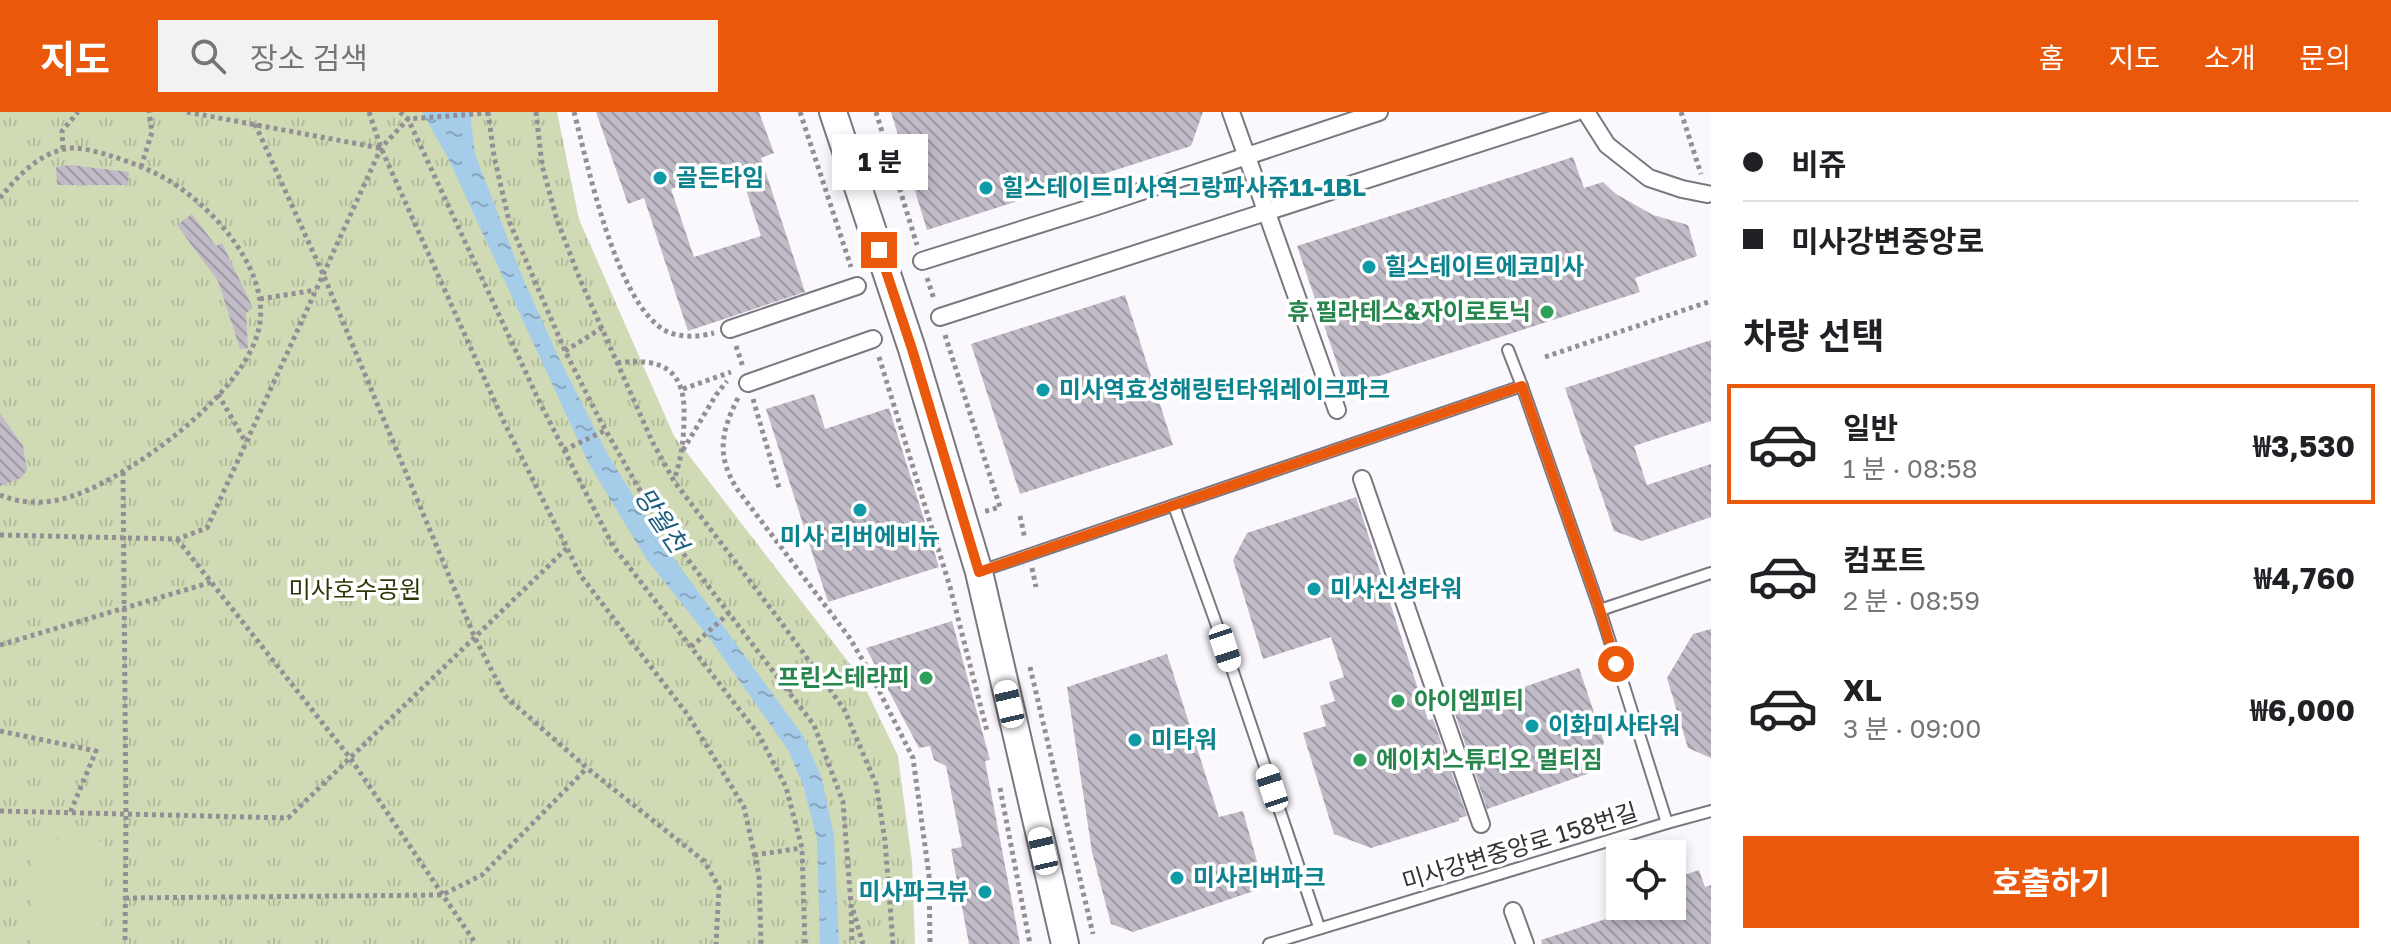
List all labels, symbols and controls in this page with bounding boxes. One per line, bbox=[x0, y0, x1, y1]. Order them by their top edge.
search box bbox=[158, 20, 718, 92]
icon: search bbox=[186, 34, 230, 78]
text: 지도 bbox=[40, 36, 110, 81]
text: 장소 검색 bbox=[250, 40, 368, 76]
text: 홈 bbox=[2039, 41, 2064, 74]
text: 지도 bbox=[2108, 41, 2160, 74]
text: 소개 bbox=[2204, 41, 2255, 74]
text: 문의 bbox=[2299, 41, 2351, 74]
callout: 1 분 bbox=[831, 134, 927, 190]
text: 1 분 bbox=[858, 146, 902, 177]
text: 비쥬 bbox=[1791, 146, 1846, 182]
place label: 골든타임 bbox=[676, 162, 764, 191]
marker: 골든타임 bbox=[651, 169, 669, 187]
place label: 힐스테이트미사역그랑파사쥬11-1BL bbox=[1002, 172, 1366, 201]
marker: 힐스테이트미사역그랑파사쥬11-1BL bbox=[977, 179, 995, 197]
text: 미사강변중앙로 bbox=[1791, 223, 1984, 259]
route end bbox=[861, 232, 897, 268]
place label: 힐스테이트에코미사 bbox=[1385, 251, 1584, 280]
marker: 힐스테이트에코미사 bbox=[1360, 258, 1378, 276]
place label: 휴 필라테스&자이로토닉 bbox=[1287, 296, 1531, 325]
marker: 휴 필라테스&자이로토닉 bbox=[1538, 303, 1556, 321]
text: 차량 선택 bbox=[1743, 314, 1884, 357]
place label: 미사역효성해링턴타워레이크파크 bbox=[1059, 374, 1390, 403]
marker: 미사역효성해링턴타워레이크파크 bbox=[1034, 381, 1052, 399]
icon: car bbox=[1747, 408, 1819, 480]
text: 일반 bbox=[1843, 410, 1898, 446]
text: ₩3,530 bbox=[2253, 428, 2355, 464]
text: 1 분 · 08:58 bbox=[1843, 453, 1978, 484]
water label: 망월천 bbox=[628, 481, 696, 561]
marker: 미사 리버에비뉴 bbox=[851, 501, 869, 519]
place label: 미사 리버에비뉴 bbox=[780, 521, 940, 550]
icon: car bbox=[1747, 540, 1819, 612]
text: 컴포트 bbox=[1843, 542, 1926, 578]
text: ₩4,760 bbox=[2254, 560, 2355, 596]
place label: 미사신성타워 bbox=[1330, 573, 1462, 602]
park label: 미사호수공원 bbox=[289, 574, 421, 603]
marker: 미사신성타워 bbox=[1305, 580, 1323, 598]
text: 2 분 · 08:59 bbox=[1843, 585, 1980, 616]
car bbox=[1206, 621, 1244, 675]
route start bbox=[1598, 646, 1634, 682]
place label: 프린스테라피 bbox=[778, 662, 910, 691]
marker: 프린스테라피 bbox=[917, 669, 935, 687]
icon: car bbox=[1747, 672, 1819, 744]
text: XL bbox=[1843, 672, 1882, 708]
car bbox=[992, 678, 1026, 730]
place label: 아이엠피티 bbox=[1414, 685, 1524, 714]
marker: 아이엠피티 bbox=[1389, 692, 1407, 710]
text: ₩6,000 bbox=[2250, 692, 2355, 728]
place label: 이화미사타워 bbox=[1548, 710, 1680, 739]
text: 3 분 · 09:00 bbox=[1843, 713, 1981, 744]
marker: 이화미사타워 bbox=[1523, 717, 1541, 735]
place label: 미타워 bbox=[1151, 724, 1217, 753]
marker: 미타워 bbox=[1126, 731, 1144, 749]
place label: 에이치스튜디오 멀티짐 bbox=[1376, 744, 1603, 773]
marker: 에이치스튜디오 멀티짐 bbox=[1351, 751, 1369, 769]
car bbox=[1253, 761, 1291, 815]
street label: 미사강변중앙로 158번길 bbox=[1398, 796, 1641, 895]
car bbox=[1026, 825, 1060, 877]
button: 호출하기 bbox=[1743, 836, 2359, 928]
map controls bbox=[1606, 840, 1686, 920]
button: locate bbox=[1606, 840, 1686, 920]
place label: 미사리버파크 bbox=[1193, 862, 1325, 891]
marker: 미사리버파크 bbox=[1168, 869, 1186, 887]
place label: 미사파크뷰 bbox=[859, 876, 969, 905]
marker: 미사파크뷰 bbox=[976, 883, 994, 901]

